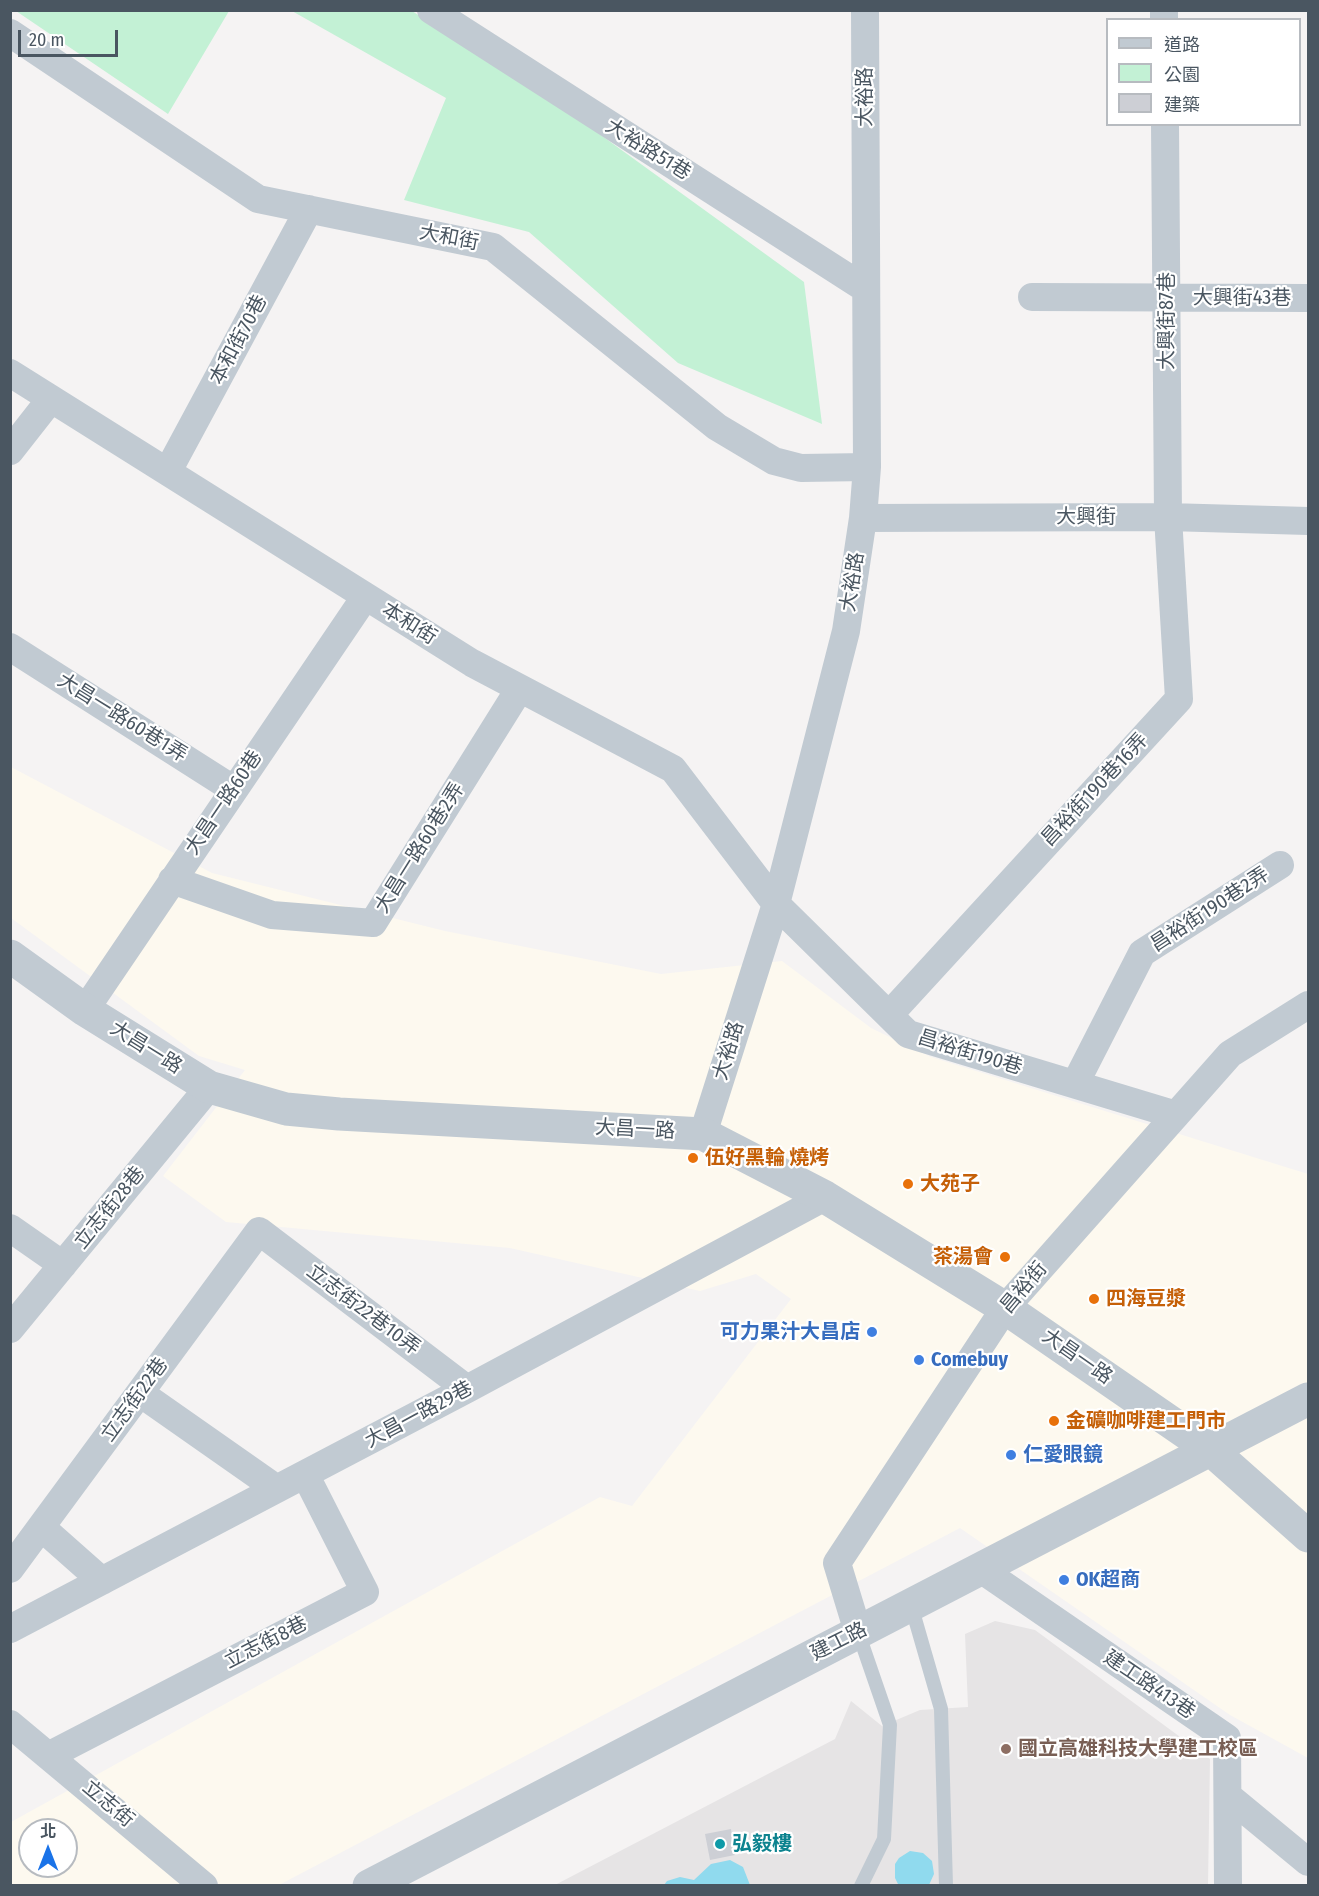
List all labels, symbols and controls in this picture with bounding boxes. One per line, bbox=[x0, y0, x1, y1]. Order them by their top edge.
scale bar bbox=[21, 18, 122, 56]
legend bbox=[1106, 18, 1301, 126]
text: 20 m bbox=[29, 29, 64, 51]
text: 道路 bbox=[1164, 34, 1200, 56]
text: 公園 bbox=[1164, 64, 1200, 86]
street label: 大裕路 bbox=[853, 67, 877, 127]
text: 建築 bbox=[1164, 94, 1200, 116]
street label: 大裕路51巷 bbox=[601, 114, 695, 186]
street label: 大和街 bbox=[417, 220, 481, 256]
street label: 大興街87巷 bbox=[1155, 272, 1179, 370]
street label: 大興街43巷 bbox=[1193, 286, 1291, 310]
street label: 本和街70巷 bbox=[205, 291, 273, 389]
street label: 大興街 bbox=[1056, 505, 1116, 529]
street label: 大裕路 bbox=[836, 550, 870, 614]
street label: 本和街 bbox=[377, 598, 441, 650]
street label: 大昌一路60巷1弄 bbox=[53, 669, 191, 767]
street label: 昌裕街190巷16弄 bbox=[1037, 729, 1153, 851]
street label: 大昌一路60巷 bbox=[180, 746, 268, 860]
street label: 大昌一路60巷2弄 bbox=[370, 778, 470, 918]
street label: 昌裕街190巷2弄 bbox=[1146, 863, 1274, 957]
street label: 大昌一路 bbox=[106, 1017, 186, 1079]
street label: 大裕路 bbox=[709, 1019, 749, 1083]
street label: 昌裕街190巷 bbox=[915, 1026, 1025, 1080]
street label: 大昌一路 bbox=[594, 1116, 676, 1144]
place label: 伍好黑輪 燒烤 bbox=[705, 1146, 829, 1170]
marker: 伍好黑輪 燒烤 bbox=[686, 1151, 700, 1165]
street label: 立志街28巷 bbox=[70, 1162, 150, 1254]
place label: 大苑子 bbox=[920, 1172, 980, 1196]
marker: 大苑子 bbox=[901, 1177, 915, 1191]
place label: 茶湯會 bbox=[933, 1245, 993, 1269]
marker: 茶湯會 bbox=[998, 1250, 1012, 1264]
street label: 昌裕街 bbox=[996, 1257, 1052, 1319]
street label: 立志街22巷10弄 bbox=[302, 1260, 424, 1360]
place label: 四海豆漿 bbox=[1106, 1287, 1186, 1311]
marker: 四海豆漿 bbox=[1087, 1292, 1101, 1306]
place label: 可力果汁大昌店 bbox=[720, 1320, 860, 1344]
street label: 大昌一路 bbox=[1037, 1324, 1117, 1390]
marker: 可力果汁大昌店 bbox=[865, 1325, 879, 1339]
place label: Comebuy bbox=[931, 1348, 1008, 1372]
street label: 立志街22巷 bbox=[97, 1353, 173, 1447]
marker: Comebuy bbox=[912, 1353, 926, 1367]
street label: 大昌一路29巷 bbox=[361, 1377, 477, 1453]
place label: 金礦咖啡建工門市 bbox=[1066, 1409, 1226, 1433]
marker: 金礦咖啡建工門市 bbox=[1047, 1414, 1061, 1428]
place label: 仁愛眼鏡 bbox=[1023, 1443, 1103, 1467]
marker: 仁愛眼鏡 bbox=[1004, 1448, 1018, 1462]
place label: OK超商 bbox=[1076, 1568, 1140, 1592]
marker: OK超商 bbox=[1057, 1573, 1071, 1587]
street label: 立志街8巷 bbox=[220, 1612, 312, 1674]
street label: 建工路 bbox=[807, 1618, 871, 1666]
street label: 建工路413巷 bbox=[1099, 1646, 1199, 1724]
place label: 國立高雄科技大學建工校區 bbox=[1018, 1737, 1258, 1761]
marker: 國立高雄科技大學建工校區 bbox=[999, 1742, 1013, 1756]
street label: 立志街 bbox=[77, 1776, 139, 1832]
north arrow bbox=[18, 1818, 78, 1878]
text: 北 bbox=[40, 1822, 56, 1841]
place label: 弘毅樓 bbox=[732, 1832, 792, 1856]
marker: 弘毅樓 bbox=[713, 1837, 727, 1851]

